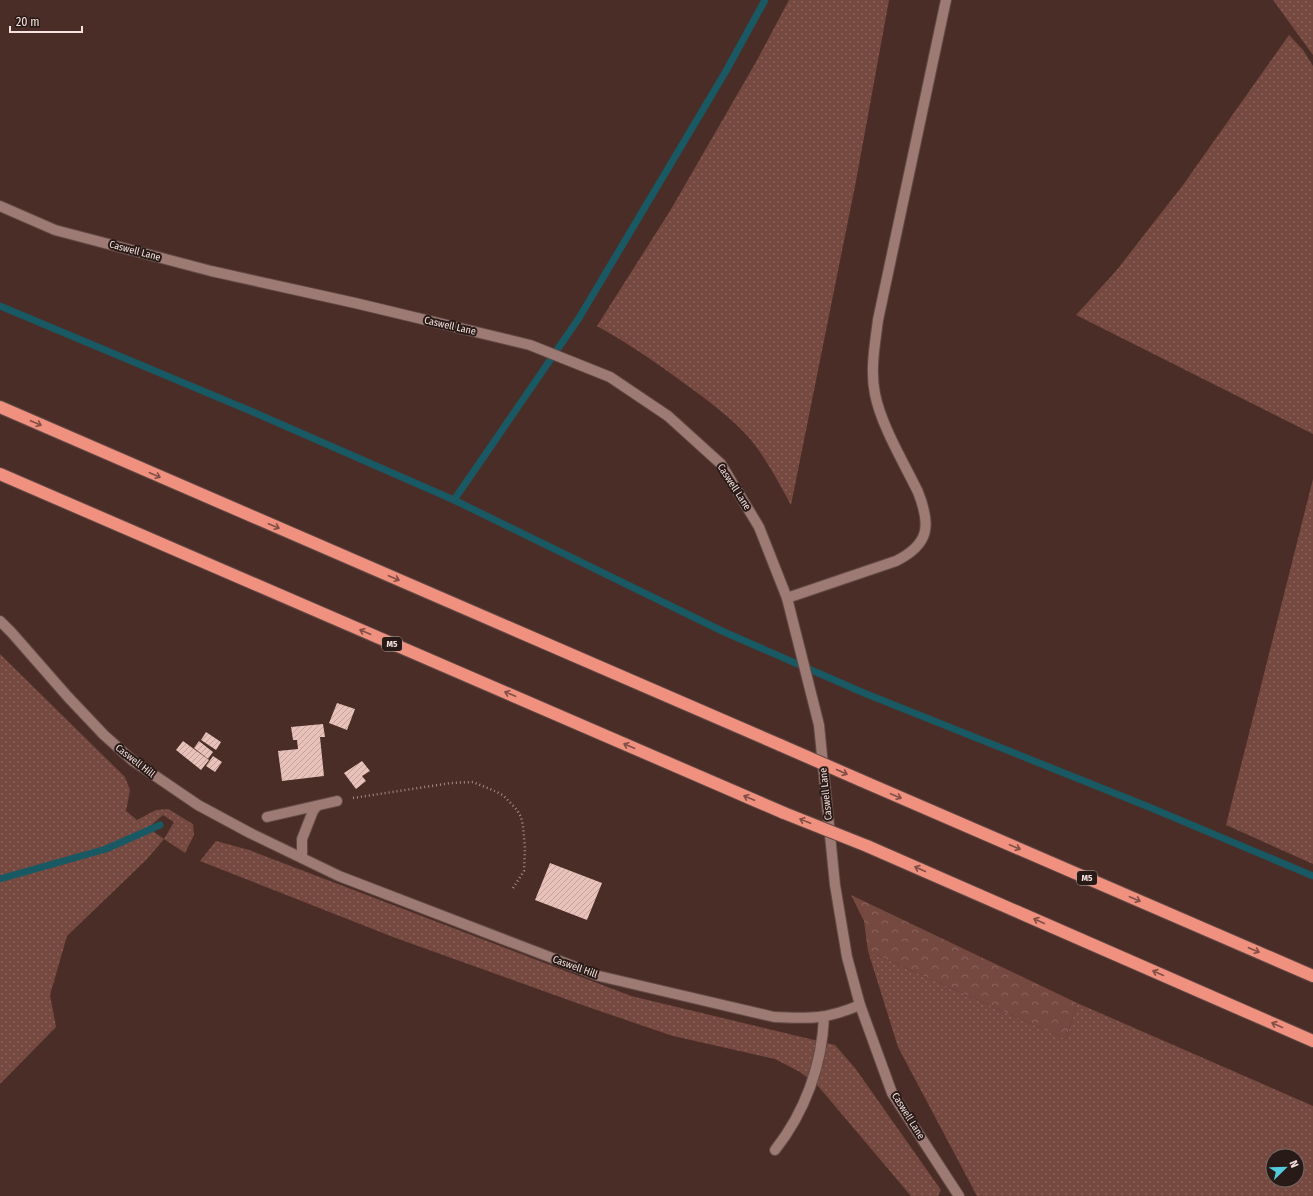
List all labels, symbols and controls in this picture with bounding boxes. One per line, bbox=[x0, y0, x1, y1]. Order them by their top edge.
scale bar bbox=[10, 8, 82, 34]
text: 20 m bbox=[16, 15, 40, 29]
street label: Caswell Lane bbox=[108, 238, 162, 264]
street label: Caswell Lane bbox=[423, 314, 477, 338]
one-way arrow bbox=[29, 420, 41, 427]
street label: Caswell Lane bbox=[715, 462, 753, 512]
one-way arrow bbox=[149, 471, 161, 479]
one-way arrow bbox=[268, 523, 280, 530]
one-way arrow bbox=[387, 574, 399, 582]
one-way arrow bbox=[359, 627, 371, 635]
road number: M5 bbox=[382, 637, 402, 651]
one-way arrow bbox=[504, 690, 516, 698]
street label: Caswell Hill bbox=[113, 742, 157, 780]
one-way arrow bbox=[624, 742, 636, 749]
street label: Caswell Lane bbox=[817, 767, 835, 821]
one-way arrow bbox=[835, 769, 847, 776]
one-way arrow bbox=[890, 792, 902, 800]
one-way arrow bbox=[743, 793, 755, 801]
one-way arrow bbox=[799, 817, 811, 825]
one-way arrow bbox=[1009, 844, 1021, 851]
one-way arrow bbox=[914, 865, 926, 872]
road number: M5 bbox=[1077, 871, 1097, 885]
one-way arrow bbox=[1128, 895, 1140, 903]
one-way arrow bbox=[1033, 917, 1045, 924]
one-way arrow bbox=[1248, 947, 1260, 954]
street label: Caswell Hill bbox=[551, 953, 599, 981]
one-way arrow bbox=[1153, 969, 1165, 976]
one-way arrow bbox=[1272, 1021, 1284, 1028]
street label: Caswell Lane bbox=[889, 1091, 927, 1142]
north arrow bbox=[1265, 1148, 1305, 1188]
text: N bbox=[1286, 1159, 1301, 1170]

